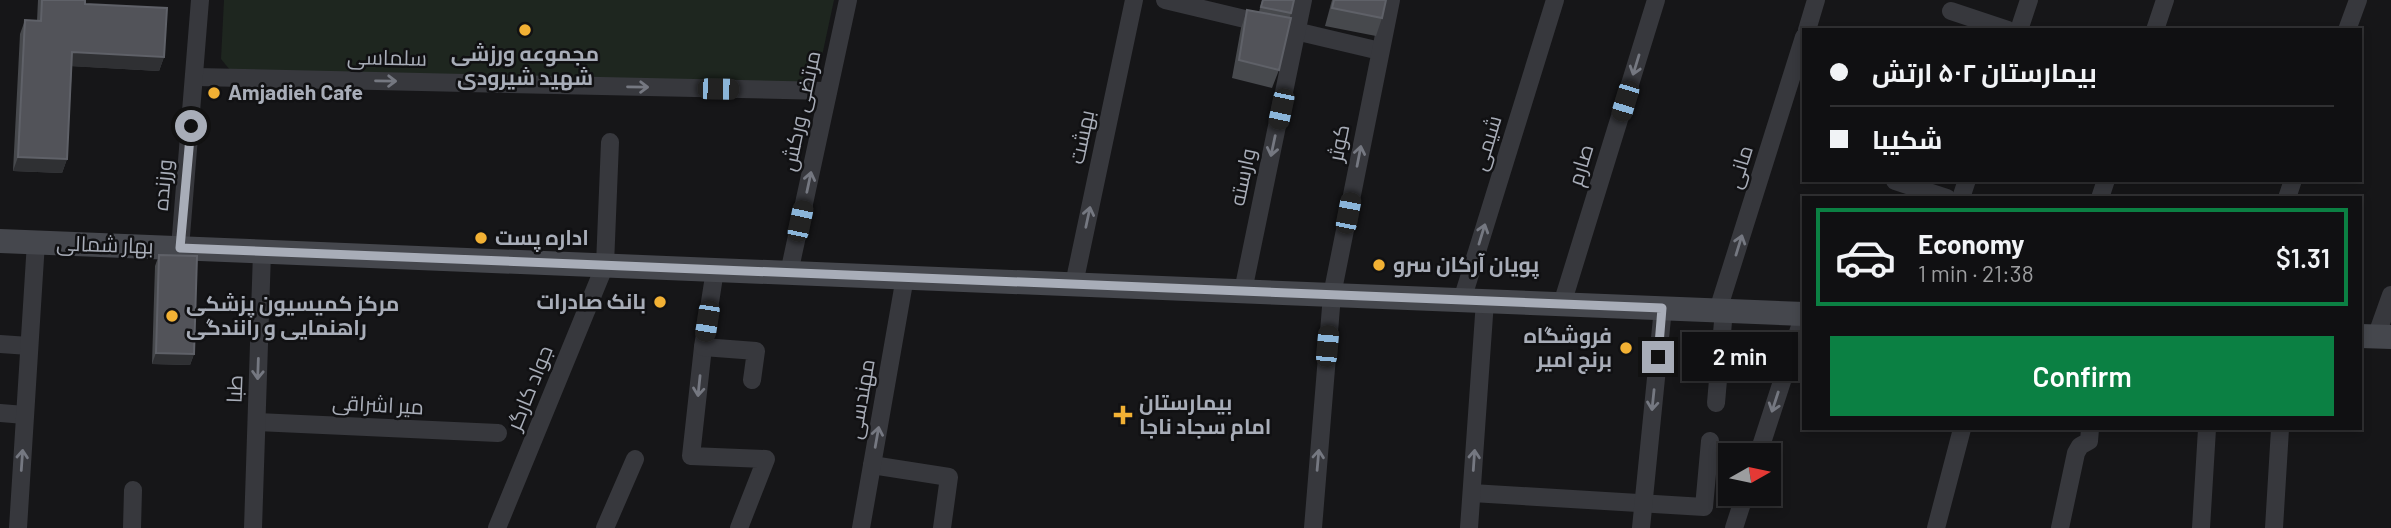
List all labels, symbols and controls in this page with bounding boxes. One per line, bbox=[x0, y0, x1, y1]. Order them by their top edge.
marker: مجموعه ورزشی شهید شیرودی bbox=[517, 22, 533, 38]
place label: مجموعه ورزشی شهید شیرودی bbox=[451, 40, 599, 91]
street label: سلماسی bbox=[347, 43, 427, 72]
street label: مرتضی ورکش bbox=[775, 48, 826, 174]
one-way arrow bbox=[1628, 54, 1641, 76]
text: بیمارستان ۵۰۲ ارتش bbox=[1872, 56, 2097, 87]
one-way arrow bbox=[375, 74, 398, 88]
car bbox=[697, 78, 740, 100]
car bbox=[1609, 78, 1642, 124]
place label: Amjadieh Cafe bbox=[228, 79, 363, 104]
one-way arrow bbox=[627, 80, 650, 94]
marker: Amjadieh Cafe bbox=[206, 85, 222, 101]
car bbox=[1267, 86, 1296, 132]
street label: بهشت bbox=[1063, 107, 1100, 166]
route start bbox=[175, 110, 207, 142]
street label: شیمی bbox=[1465, 112, 1508, 174]
street label: کوثر bbox=[1322, 122, 1354, 165]
text: شکیبا bbox=[1872, 123, 1942, 154]
one-way arrow bbox=[1265, 134, 1279, 157]
street label: صارم bbox=[1561, 141, 1601, 189]
street label: مانی bbox=[1720, 142, 1759, 192]
one-way arrow bbox=[1353, 145, 1367, 168]
street label: وارسته bbox=[1223, 146, 1261, 208]
street label: ورزنده bbox=[147, 158, 177, 212]
one-way arrow bbox=[802, 171, 816, 194]
car bbox=[1334, 190, 1363, 236]
car bbox=[786, 198, 815, 244]
one-way arrow bbox=[1082, 206, 1096, 229]
place label: اداره پست bbox=[495, 224, 589, 253]
one-way arrow bbox=[1477, 224, 1490, 246]
icon: car bbox=[1834, 226, 1897, 289]
text: Economy bbox=[1918, 228, 2024, 259]
street label: بهار شمالی bbox=[56, 229, 154, 260]
marker: اداره پست bbox=[473, 230, 489, 246]
one-way arrow bbox=[1733, 234, 1746, 256]
text: $1.31 bbox=[2276, 242, 2330, 273]
place label: پویان آرکان سرو bbox=[1393, 251, 1539, 280]
marker: پویان آرکان سرو bbox=[1371, 257, 1387, 273]
text: 1 min · 21:38 bbox=[1918, 259, 2034, 287]
place label: بانک صادرات bbox=[536, 288, 646, 314]
place label: مرکز کمیسیون پزشکی راهنمایی و رانندگی bbox=[186, 290, 399, 341]
marker: بانک صادرات bbox=[652, 294, 668, 310]
car bbox=[694, 299, 721, 343]
marker: مرکز کمیسیون پزشکی راهنمایی و رانندگی bbox=[164, 308, 180, 324]
place label: فروشگاه برنج امیر bbox=[1524, 322, 1612, 374]
car bbox=[1315, 324, 1340, 368]
callout: 2 min bbox=[1682, 332, 1798, 382]
button: Confirm bbox=[1830, 336, 2334, 416]
marker: فروشگاه برنج امیر bbox=[1618, 340, 1634, 356]
street label: جواد کارگر bbox=[500, 341, 558, 435]
route end bbox=[1642, 341, 1674, 373]
text: 2 min bbox=[1713, 342, 1767, 370]
one-way arrow bbox=[252, 357, 265, 380]
street label: مهندسی bbox=[840, 357, 881, 441]
one-way arrow bbox=[692, 374, 705, 397]
street label: طبا bbox=[221, 375, 246, 403]
one-way arrow bbox=[1647, 388, 1660, 411]
street label: میر اشراقی bbox=[331, 389, 425, 420]
place label: بیمارستان امام سجاد ناجا bbox=[1139, 389, 1271, 441]
one-way arrow bbox=[1768, 391, 1781, 413]
marker: بیمارستان امام سجاد ناجا bbox=[1113, 405, 1133, 425]
one-way arrow bbox=[871, 426, 884, 449]
north arrow bbox=[1718, 443, 1782, 506]
map controls bbox=[1718, 443, 1781, 506]
one-way arrow bbox=[16, 449, 29, 472]
one-way arrow bbox=[1312, 449, 1325, 472]
one-way arrow bbox=[1468, 449, 1481, 472]

